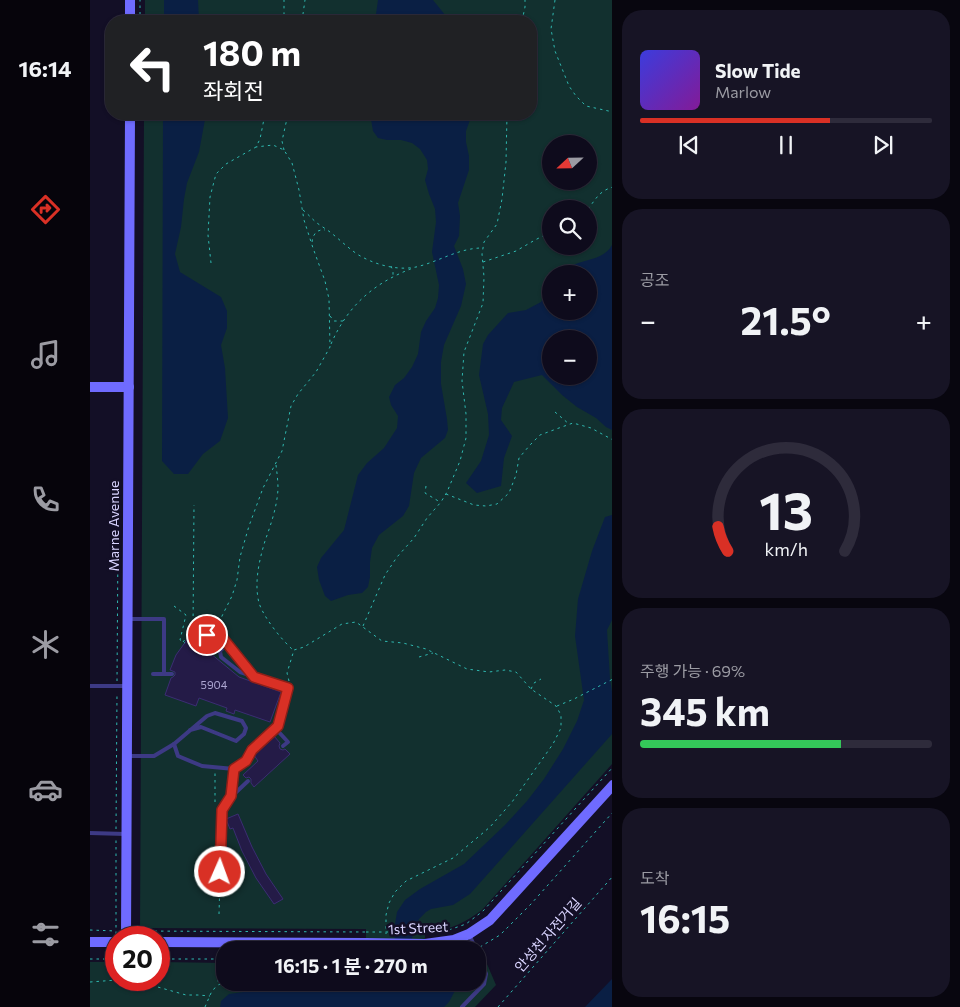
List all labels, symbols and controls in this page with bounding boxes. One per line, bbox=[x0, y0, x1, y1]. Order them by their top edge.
text: 180 m bbox=[203, 30, 301, 73]
icon: left bbox=[120, 35, 185, 100]
text: 16:14 bbox=[19, 55, 71, 82]
text: Slow Tide bbox=[715, 59, 801, 82]
text: 좌회전 bbox=[203, 77, 264, 104]
text: Marlow bbox=[715, 82, 771, 101]
icon: previous bbox=[675, 131, 703, 159]
icon: pause bbox=[772, 131, 800, 159]
icon: next bbox=[869, 131, 897, 159]
north arrow bbox=[542, 135, 598, 190]
map controls bbox=[542, 135, 597, 385]
icon: directions bbox=[28, 192, 63, 227]
button: search bbox=[542, 200, 597, 255]
button: + bbox=[542, 265, 597, 320]
text: 공조 bbox=[640, 270, 669, 289]
text: 21.5° bbox=[741, 296, 831, 343]
text: − bbox=[640, 303, 656, 337]
text: + bbox=[916, 303, 932, 337]
button: − bbox=[542, 330, 597, 385]
icon: music bbox=[28, 337, 63, 372]
text: 13 bbox=[759, 477, 813, 541]
street label: Marne Avenue bbox=[105, 481, 122, 571]
icon: phone bbox=[28, 482, 63, 517]
text: km/h bbox=[764, 538, 808, 560]
pin bbox=[186, 614, 228, 656]
icon: arrive bbox=[193, 621, 221, 649]
icon: climate bbox=[28, 627, 63, 662]
text: 주행 가능 · 69% bbox=[640, 661, 745, 680]
house number: 5904 bbox=[201, 678, 228, 691]
text: 345 km bbox=[640, 687, 770, 734]
icon: car bbox=[28, 772, 63, 807]
position arrow bbox=[193, 845, 245, 897]
text: 도착 bbox=[640, 868, 669, 887]
street label: 안성천 자전거길 bbox=[511, 894, 584, 975]
text: 16:15 bbox=[640, 894, 730, 941]
icon: filters bbox=[28, 917, 63, 952]
street label: 1st Street bbox=[387, 917, 449, 938]
speed limit sign: 20 bbox=[105, 926, 170, 991]
text: 16:15 · 1 분 · 270 m bbox=[274, 954, 428, 977]

